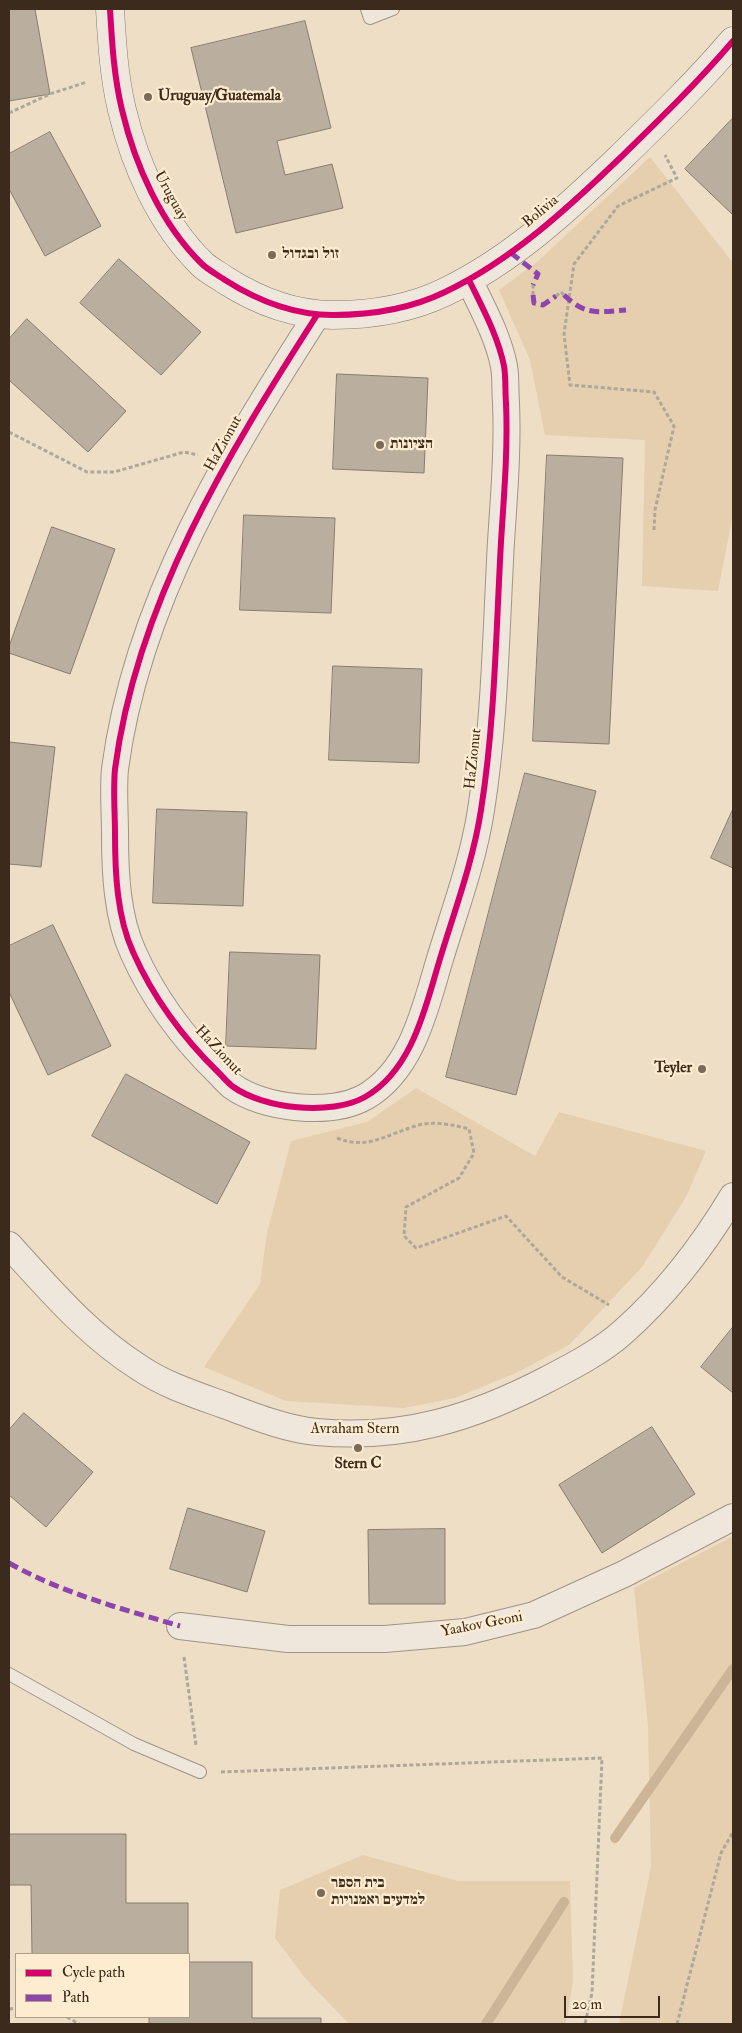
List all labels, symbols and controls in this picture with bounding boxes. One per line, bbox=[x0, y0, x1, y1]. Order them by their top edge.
place label: Uruguay/Guatemala bbox=[158, 88, 281, 106]
marker: Uruguay/Guatemala bbox=[142, 91, 154, 103]
street label: Uruguay bbox=[149, 168, 191, 224]
street label: Bolivia bbox=[519, 192, 563, 232]
place label: זול ובגדול bbox=[282, 246, 339, 264]
marker: זול ובגדול bbox=[266, 249, 278, 261]
street label: HaZionut bbox=[201, 413, 247, 475]
place label: הציונות bbox=[390, 436, 433, 454]
marker: הציונות bbox=[374, 439, 386, 451]
street label: HaZionut bbox=[462, 728, 486, 790]
street label: HaZionut bbox=[191, 1023, 245, 1079]
place label: Teyler bbox=[654, 1060, 692, 1078]
marker: Teyler bbox=[696, 1063, 708, 1075]
street label: Avraham Stern bbox=[310, 1421, 400, 1439]
marker: Stern C bbox=[352, 1442, 364, 1454]
place label: Stern C bbox=[335, 1456, 381, 1474]
street label: Yaakov Geoni bbox=[440, 1608, 524, 1642]
place label: בית הספר למדעים ואמנויות bbox=[331, 1875, 425, 1910]
marker: בית הספר למדעים ואמנויות bbox=[315, 1887, 327, 1899]
legend bbox=[15, 1953, 190, 2018]
text: Cycle path bbox=[62, 1963, 125, 1982]
scale bar bbox=[567, 1986, 663, 2018]
text: Path bbox=[62, 1988, 89, 2007]
text: 20 m bbox=[572, 1995, 602, 2014]

